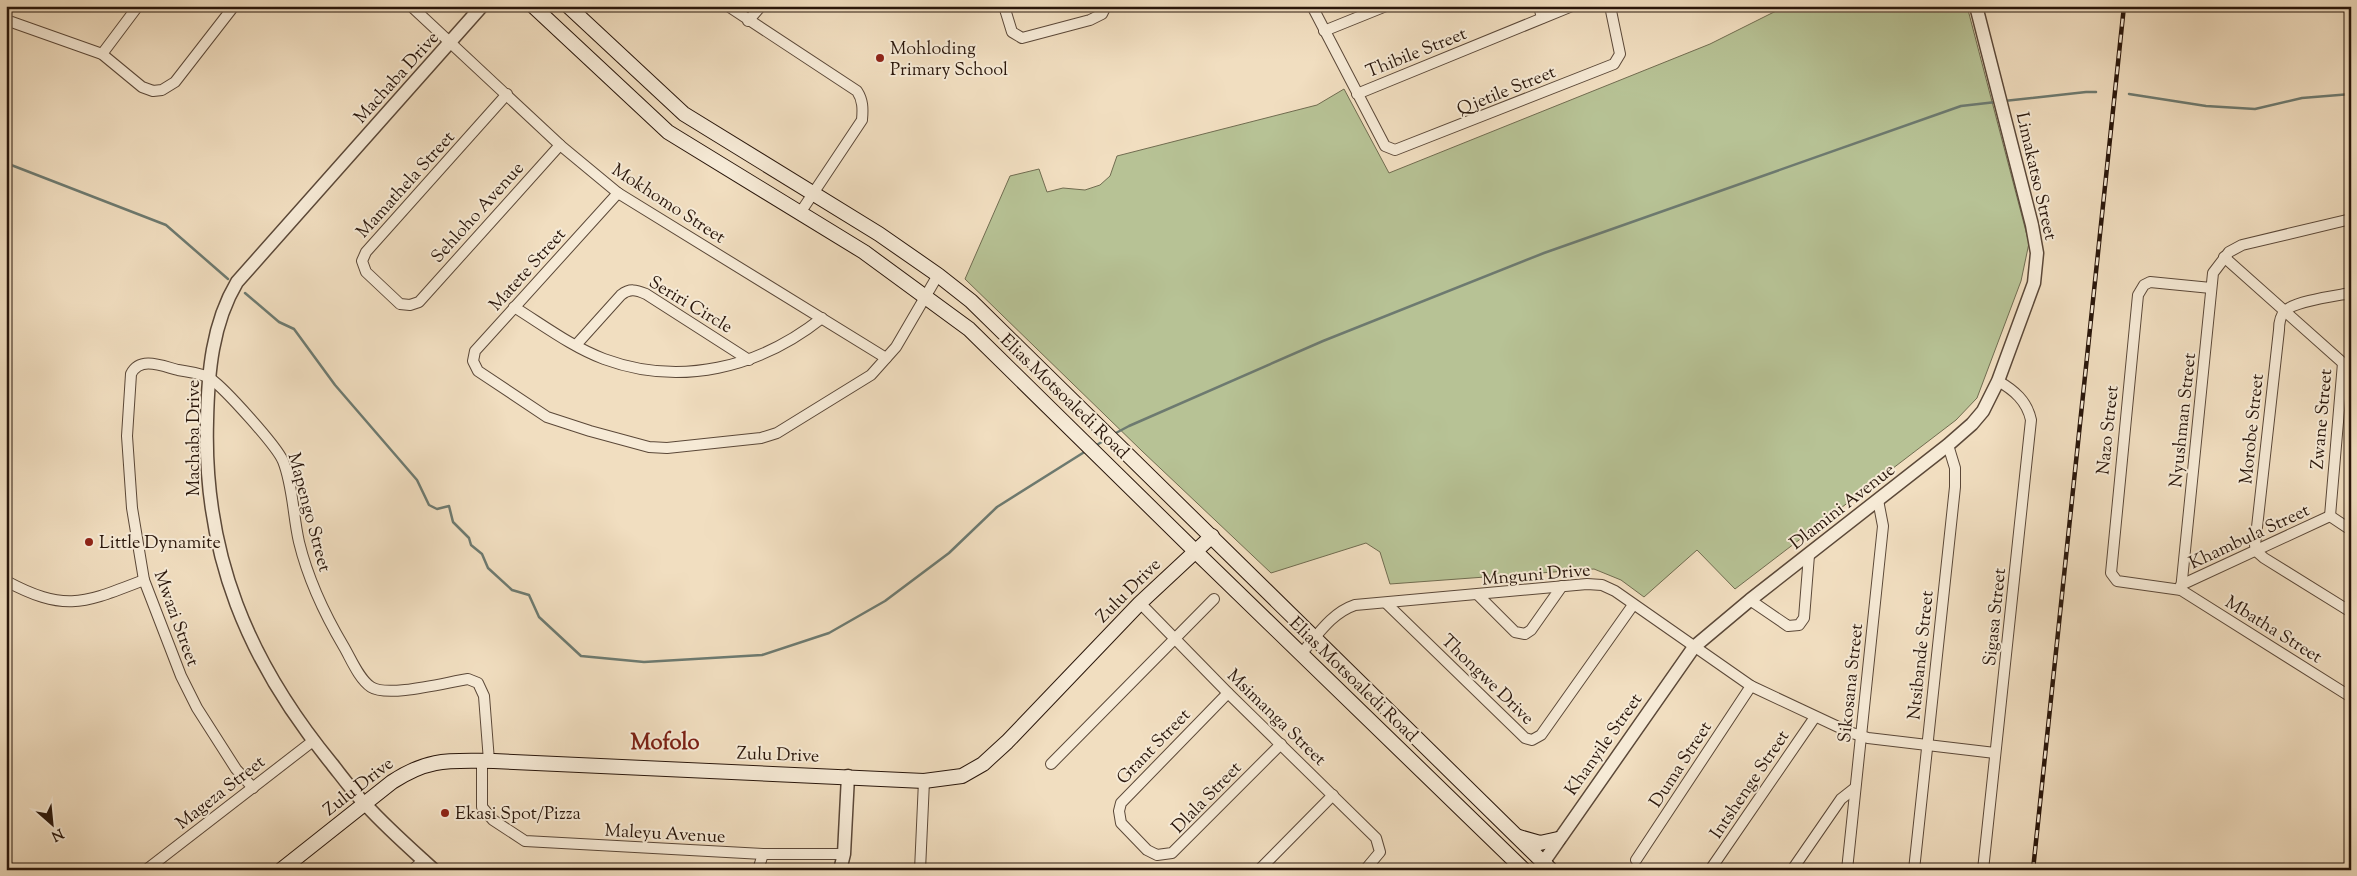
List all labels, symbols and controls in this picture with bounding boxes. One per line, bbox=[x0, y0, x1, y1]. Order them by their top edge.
street label: Thibile Street bbox=[1362, 22, 1471, 86]
street label: Machaba Drive bbox=[349, 26, 446, 130]
place label: Mohloding Primary School bbox=[890, 37, 1008, 84]
marker: Mohloding Primary School bbox=[874, 52, 886, 64]
street label: Qjetile Street bbox=[1453, 60, 1560, 124]
street label: Limakatso Street bbox=[2008, 110, 2062, 243]
street label: Mamathela Street bbox=[351, 126, 462, 245]
street label: Sehloho Avenue bbox=[426, 157, 531, 270]
street label: Mokhomo Street bbox=[606, 158, 730, 251]
street label: Matete Street bbox=[484, 223, 573, 318]
street label: Seriri Circle bbox=[643, 270, 737, 341]
street label: Elias Motsoaledi Road bbox=[993, 329, 1134, 466]
street label: Nyushman Street bbox=[2164, 352, 2204, 489]
street label: Zwane Street bbox=[2306, 368, 2340, 471]
street label: Morobe Street bbox=[2234, 373, 2272, 486]
street label: Machaba Drive bbox=[182, 380, 208, 496]
street label: Nazo Street bbox=[2091, 384, 2127, 476]
street label: Mapengo Street bbox=[280, 450, 336, 575]
street label: Dlamini Avenue bbox=[1785, 458, 1901, 557]
street label: Khambula Street bbox=[2185, 498, 2314, 577]
place label: Little Dynamite bbox=[99, 531, 221, 557]
marker: Little Dynamite bbox=[83, 536, 95, 548]
street label: Zulu Drive bbox=[1091, 553, 1168, 630]
street label: Mnguni Drive bbox=[1481, 558, 1592, 594]
street label: Mwazi Street bbox=[146, 567, 204, 670]
street label: Sigasa Street bbox=[1978, 567, 2014, 668]
street label: Ntsibande Street bbox=[1902, 589, 1942, 721]
street label: Mbatha Street bbox=[2219, 590, 2327, 671]
street label: Elias Motsoaledi Road bbox=[1282, 612, 1423, 749]
street label: Sikosana Street bbox=[1833, 622, 1871, 744]
street label: Thongwe Drive bbox=[1434, 629, 1539, 732]
street label: Msimanga Street bbox=[1220, 664, 1331, 773]
street label: Khanyile Street bbox=[1560, 689, 1650, 802]
street label: Grant Street bbox=[1111, 704, 1197, 791]
street label: Duma Street bbox=[1644, 717, 1719, 813]
street label: Intshenge Street bbox=[1705, 726, 1797, 845]
district label: Mofolo bbox=[631, 728, 699, 760]
street label: Zulu Drive bbox=[736, 742, 820, 770]
street label: Mageza Street bbox=[171, 750, 271, 837]
street label: Zulu Drive bbox=[319, 752, 400, 823]
street label: Dlala Street bbox=[1166, 757, 1248, 840]
north arrow bbox=[28, 798, 78, 848]
place label: Ekasi Spot/Pizza bbox=[455, 802, 581, 828]
marker: Ekasi Spot/Pizza bbox=[439, 807, 451, 819]
street label: Maleyu Avenue bbox=[604, 819, 726, 851]
text: N bbox=[47, 822, 67, 845]

